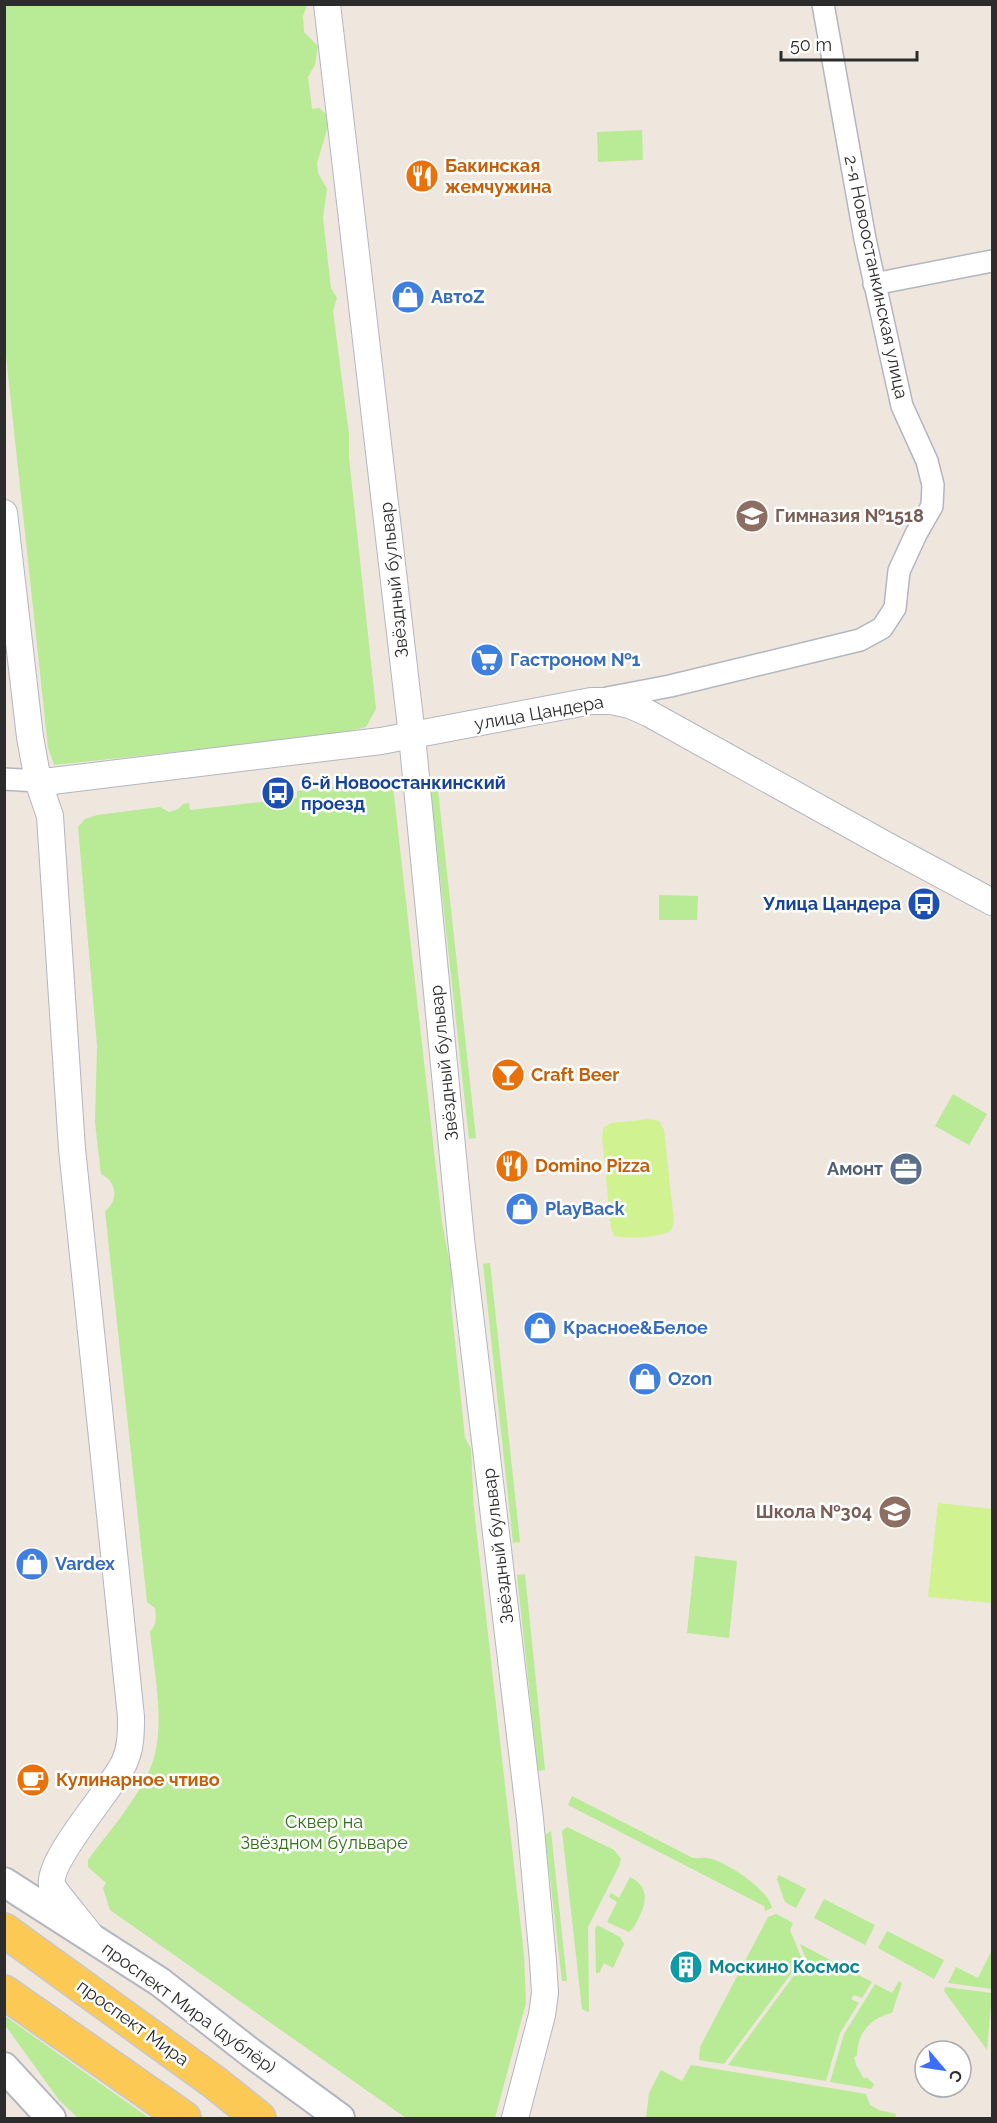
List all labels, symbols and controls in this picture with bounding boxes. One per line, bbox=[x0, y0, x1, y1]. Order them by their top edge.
scale bar bbox=[781, 24, 918, 62]
text: 50 m bbox=[790, 34, 832, 55]
street label: 2-я Новоостанкинская улица bbox=[840, 153, 913, 401]
place label: Бакинская жемчужина bbox=[445, 155, 552, 197]
restaurant icon: Бакинская жемчужина bbox=[404, 158, 440, 194]
shop icon: АвтоZ bbox=[390, 279, 426, 315]
place label: АвтоZ bbox=[431, 286, 484, 307]
school or university icon: Гимназия №1518 bbox=[734, 498, 770, 534]
street label: Звёздный бульвар bbox=[375, 501, 412, 659]
place label: Гимназия №1518 bbox=[775, 505, 924, 526]
supermarket icon: Гастроном №1 bbox=[469, 642, 505, 678]
place label: Гастроном №1 bbox=[510, 649, 640, 670]
street label: улица Цандера bbox=[473, 691, 605, 734]
place label: 6-й Новоостанкинский проезд bbox=[301, 772, 506, 814]
bus stop icon: 6-й Новоостанкинский проезд bbox=[260, 775, 296, 811]
bus stop icon: Улица Цандера bbox=[906, 886, 942, 922]
place label: Улица Цандера bbox=[762, 893, 901, 914]
street label: Звёздный бульвар bbox=[425, 984, 462, 1142]
bar icon: Craft Beer bbox=[490, 1057, 526, 1093]
place label: Craft Beer bbox=[531, 1064, 619, 1085]
restaurant icon: Domino Pizza bbox=[494, 1148, 530, 1184]
office icon: Амонт bbox=[888, 1151, 924, 1187]
place label: Domino Pizza bbox=[535, 1155, 650, 1176]
place label: Амонт bbox=[827, 1158, 883, 1179]
shop icon: PlayBack bbox=[504, 1191, 540, 1227]
place label: PlayBack bbox=[545, 1198, 626, 1219]
shop icon: Красное&Белое bbox=[522, 1310, 558, 1346]
place label: Красное&Белое bbox=[563, 1317, 708, 1338]
shop icon: Ozon bbox=[627, 1361, 663, 1397]
place label: Ozon bbox=[668, 1368, 712, 1389]
street label: Звёздный бульвар bbox=[478, 1467, 517, 1625]
school or university icon: Школа №304 bbox=[877, 1494, 913, 1530]
place label: Школа №304 bbox=[756, 1501, 872, 1522]
shop icon: Vardex bbox=[14, 1546, 50, 1582]
place label: Vardex bbox=[55, 1553, 115, 1574]
cafe icon: Кулинарное чтиво bbox=[15, 1762, 51, 1798]
place label: Кулинарное чтиво bbox=[56, 1769, 220, 1790]
park label: Сквер на Звёздном бульваре bbox=[240, 1811, 408, 1853]
street label: проспект Мира (дублёр) bbox=[98, 1938, 280, 2078]
building icon: Москино Космос bbox=[668, 1949, 704, 1985]
place label: Москино Космос bbox=[709, 1956, 860, 1977]
street label: проспект Мира bbox=[73, 1975, 193, 2071]
north arrow bbox=[913, 2039, 973, 2099]
text: С bbox=[945, 2067, 967, 2085]

